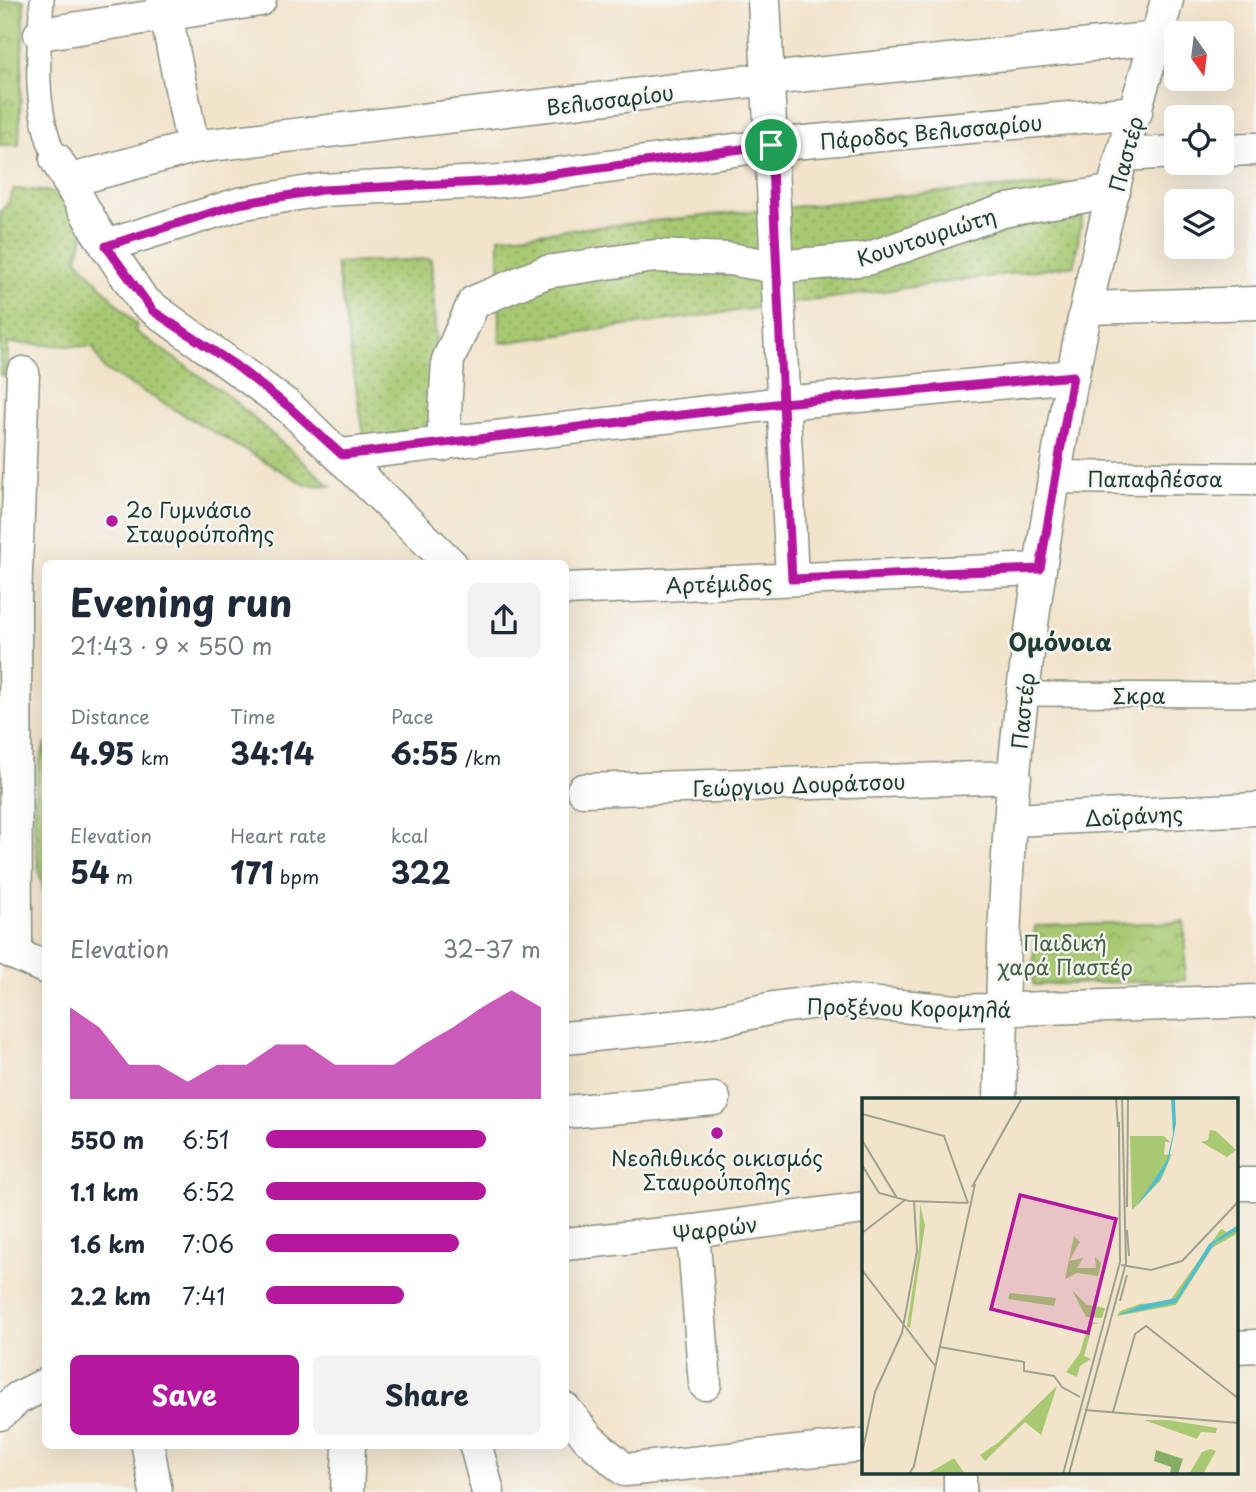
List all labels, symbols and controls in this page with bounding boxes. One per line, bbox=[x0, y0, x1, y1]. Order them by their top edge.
north arrow bbox=[1164, 21, 1234, 91]
map controls bbox=[1164, 21, 1234, 259]
street label: Βελισσαρίου bbox=[544, 75, 676, 123]
street label: Πάροδος Βελισσαρίου bbox=[819, 105, 1043, 157]
button: locate bbox=[1164, 105, 1234, 175]
street label: Παστέρ bbox=[1100, 112, 1150, 196]
pin bbox=[741, 115, 801, 175]
icon: arrive bbox=[752, 126, 790, 164]
button: layers bbox=[1164, 189, 1234, 259]
street label: Κουντουριώτη bbox=[852, 198, 1000, 274]
street label: Παπαφλέσσα bbox=[1087, 462, 1223, 494]
place label: 2ο Γυμνάσιο Σταυρούπολης bbox=[126, 493, 274, 549]
marker: 2ο Γυμνάσιο Σταυρούπολης bbox=[104, 513, 120, 529]
street label: Αρτέμιδος bbox=[665, 565, 773, 601]
text: Evening run bbox=[70, 573, 292, 630]
button: share bbox=[467, 583, 541, 657]
district label: Ομόνοια bbox=[1008, 623, 1112, 659]
text: 21:43 · 9 × 550 m bbox=[70, 628, 272, 663]
street label: Παστέρ bbox=[1002, 671, 1042, 751]
street label: Σκρα bbox=[1113, 679, 1166, 711]
text: Distance bbox=[70, 702, 150, 730]
text: Time bbox=[230, 702, 275, 730]
text: Pace bbox=[391, 702, 434, 730]
text: 4.95 bbox=[70, 730, 135, 775]
text: 34:14 bbox=[230, 730, 314, 775]
text: 6:55 bbox=[391, 730, 459, 775]
text: km bbox=[135, 743, 169, 771]
text: /km bbox=[459, 743, 501, 771]
street label: Γεώργιου Δουράτσου bbox=[692, 764, 906, 804]
street label: Δοϊράνης bbox=[1084, 796, 1184, 834]
text: Elevation bbox=[70, 821, 152, 849]
text: Heart rate bbox=[230, 821, 326, 849]
text: kcal bbox=[391, 821, 429, 849]
text: 54 bbox=[70, 849, 110, 894]
text: 171 bbox=[230, 849, 274, 894]
text: 322 bbox=[391, 849, 451, 894]
text: m bbox=[110, 862, 133, 890]
text: bpm bbox=[274, 862, 319, 890]
park label: Παιδική χαρά Παστέρ bbox=[997, 926, 1133, 982]
text: Elevation bbox=[70, 931, 169, 966]
text: 32–37 m bbox=[443, 931, 541, 966]
street label: Προξένου Κορομηλά bbox=[807, 989, 1012, 1025]
inset map bbox=[862, 1098, 1238, 1474]
text: 550 m bbox=[70, 1122, 144, 1157]
text: 6:51 bbox=[182, 1122, 229, 1157]
marker: Νεολιθικός οικισμός Σταυρούπολης bbox=[709, 1125, 725, 1141]
place label: Νεολιθικός οικισμός Σταυρούπολης bbox=[611, 1141, 823, 1197]
text: 1.1 km bbox=[70, 1174, 139, 1209]
text: 6:52 bbox=[182, 1174, 235, 1209]
street label: Ψαρρών bbox=[671, 1207, 759, 1249]
text: 1.6 km bbox=[70, 1226, 145, 1261]
text: 7:06 bbox=[182, 1226, 234, 1261]
text: 2.2 km bbox=[70, 1278, 151, 1313]
text: 7:41 bbox=[182, 1278, 225, 1313]
button: Save bbox=[70, 1355, 299, 1435]
button: Share bbox=[313, 1355, 541, 1435]

